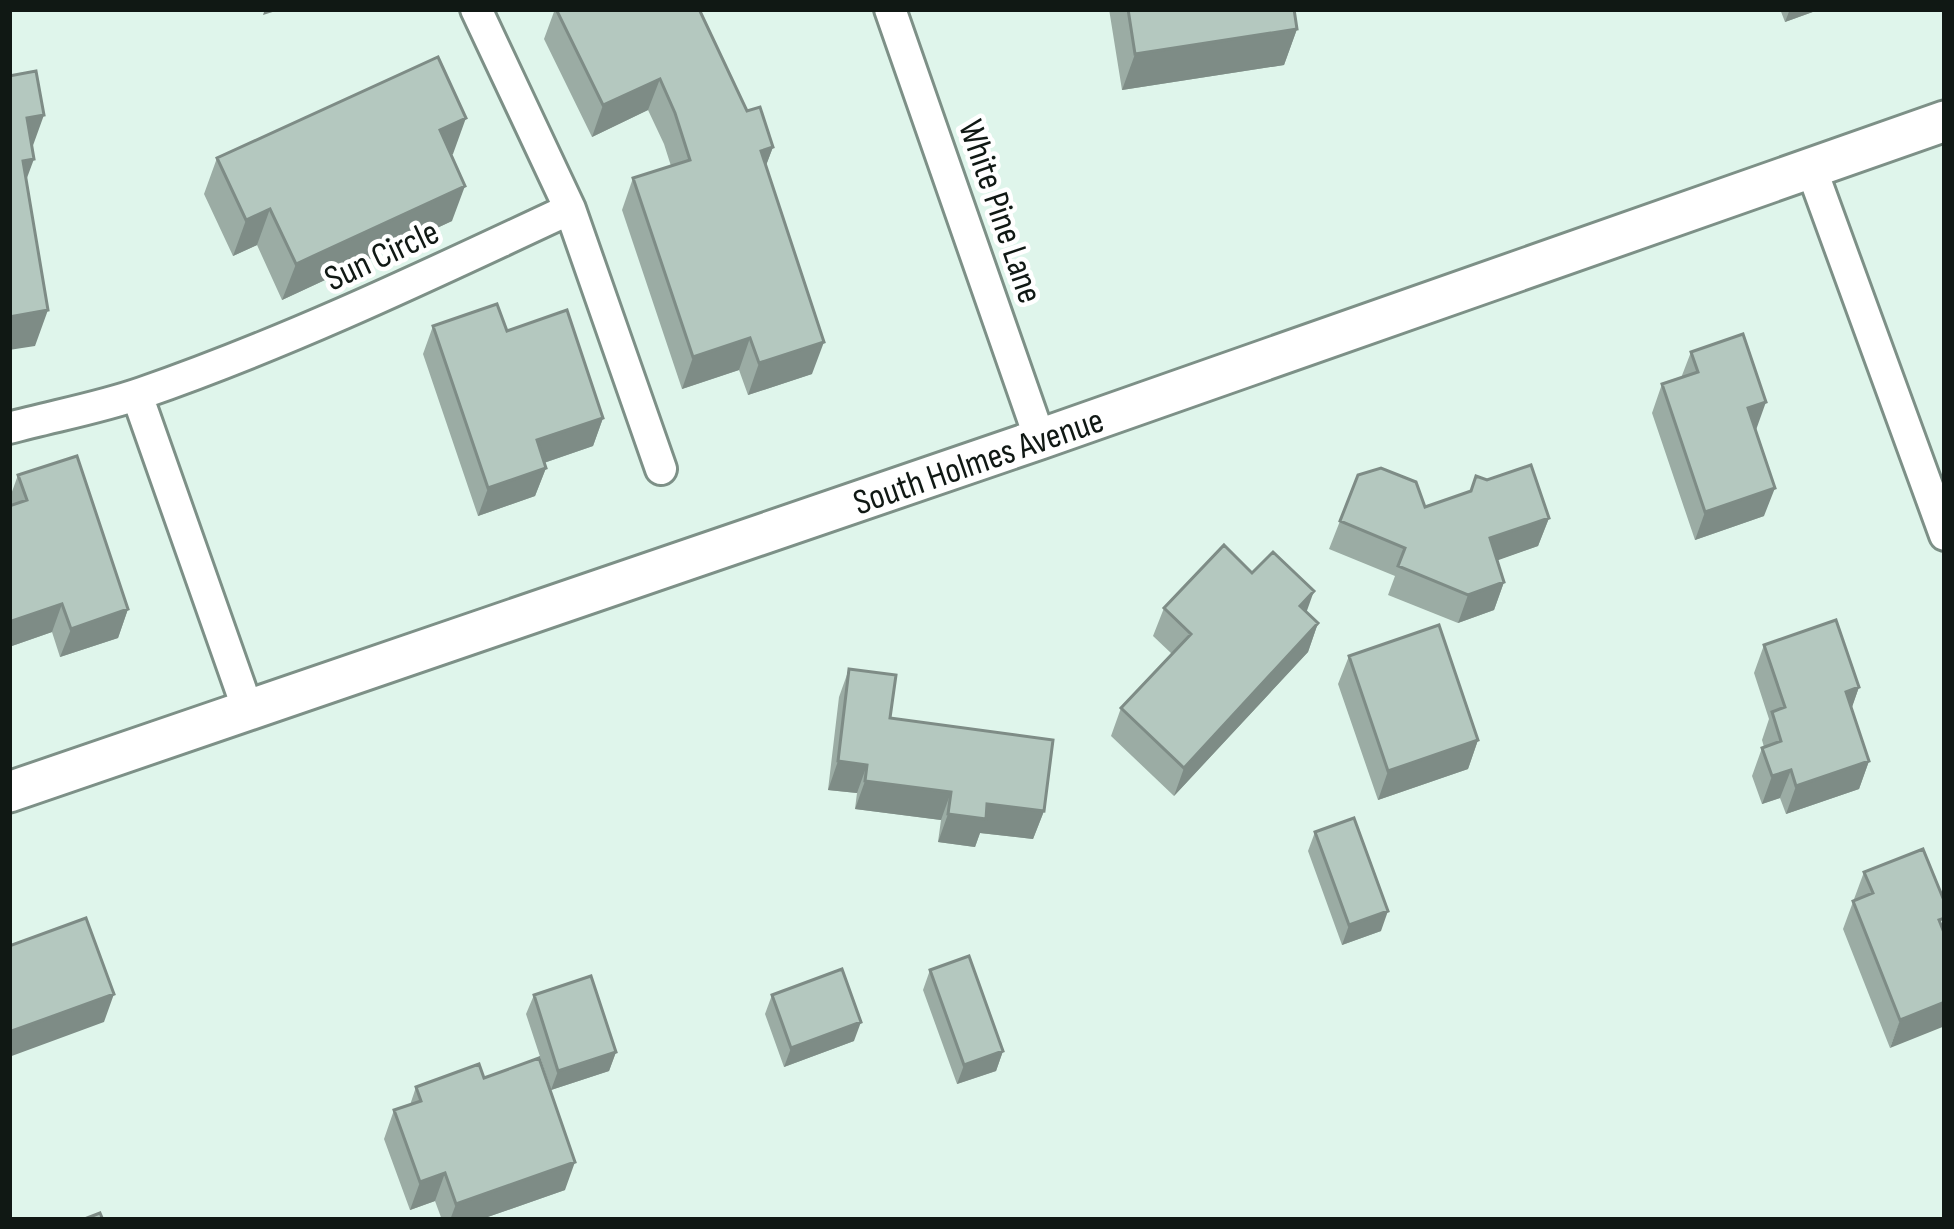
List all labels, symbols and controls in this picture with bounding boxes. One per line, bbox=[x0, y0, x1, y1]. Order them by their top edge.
street label: White Pine Lane bbox=[948, 115, 1051, 309]
street label: Sun Circle bbox=[318, 211, 446, 301]
street label: South Holmes Avenue bbox=[848, 399, 1110, 525]

